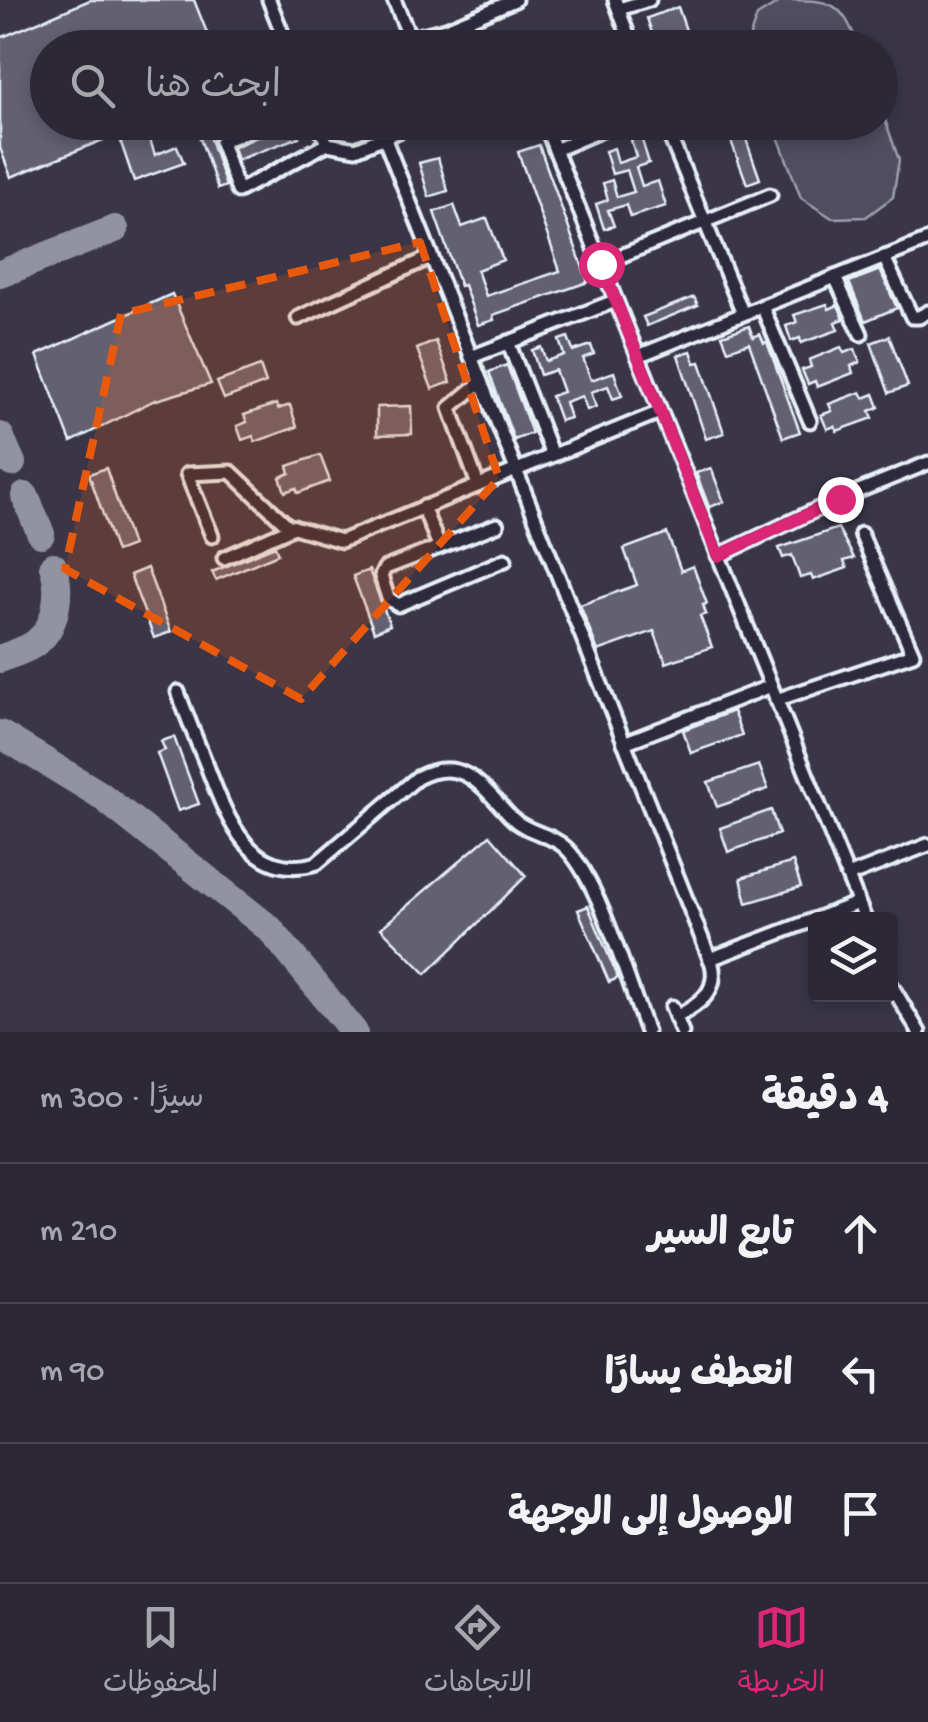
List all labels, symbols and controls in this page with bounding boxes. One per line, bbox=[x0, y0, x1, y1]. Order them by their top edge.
search box bbox=[30, 30, 898, 140]
icon: search bbox=[65, 58, 120, 113]
text: ابحث هنا bbox=[145, 67, 281, 111]
route start bbox=[579, 242, 625, 288]
route end bbox=[818, 477, 864, 523]
map controls bbox=[808, 912, 898, 1002]
button: layers bbox=[808, 912, 898, 1002]
text: 4 دقيقة bbox=[761, 1077, 888, 1126]
text: سيرًا · 300 m bbox=[40, 1081, 204, 1119]
icon: ahead bbox=[833, 1206, 888, 1261]
text: 210 m bbox=[40, 1214, 117, 1252]
text: تابع السير bbox=[649, 1215, 793, 1259]
icon: left bbox=[833, 1346, 888, 1401]
text: 90 m bbox=[40, 1354, 105, 1392]
text: انعطف يسارًا bbox=[604, 1355, 793, 1399]
icon: arrive bbox=[833, 1486, 888, 1541]
text: الوصول إلى الوجهة bbox=[508, 1495, 793, 1539]
tab: المحفوظات bbox=[103, 1600, 218, 1706]
tab: الاتجاهات bbox=[424, 1600, 532, 1706]
tab: الخريطة bbox=[738, 1600, 825, 1706]

